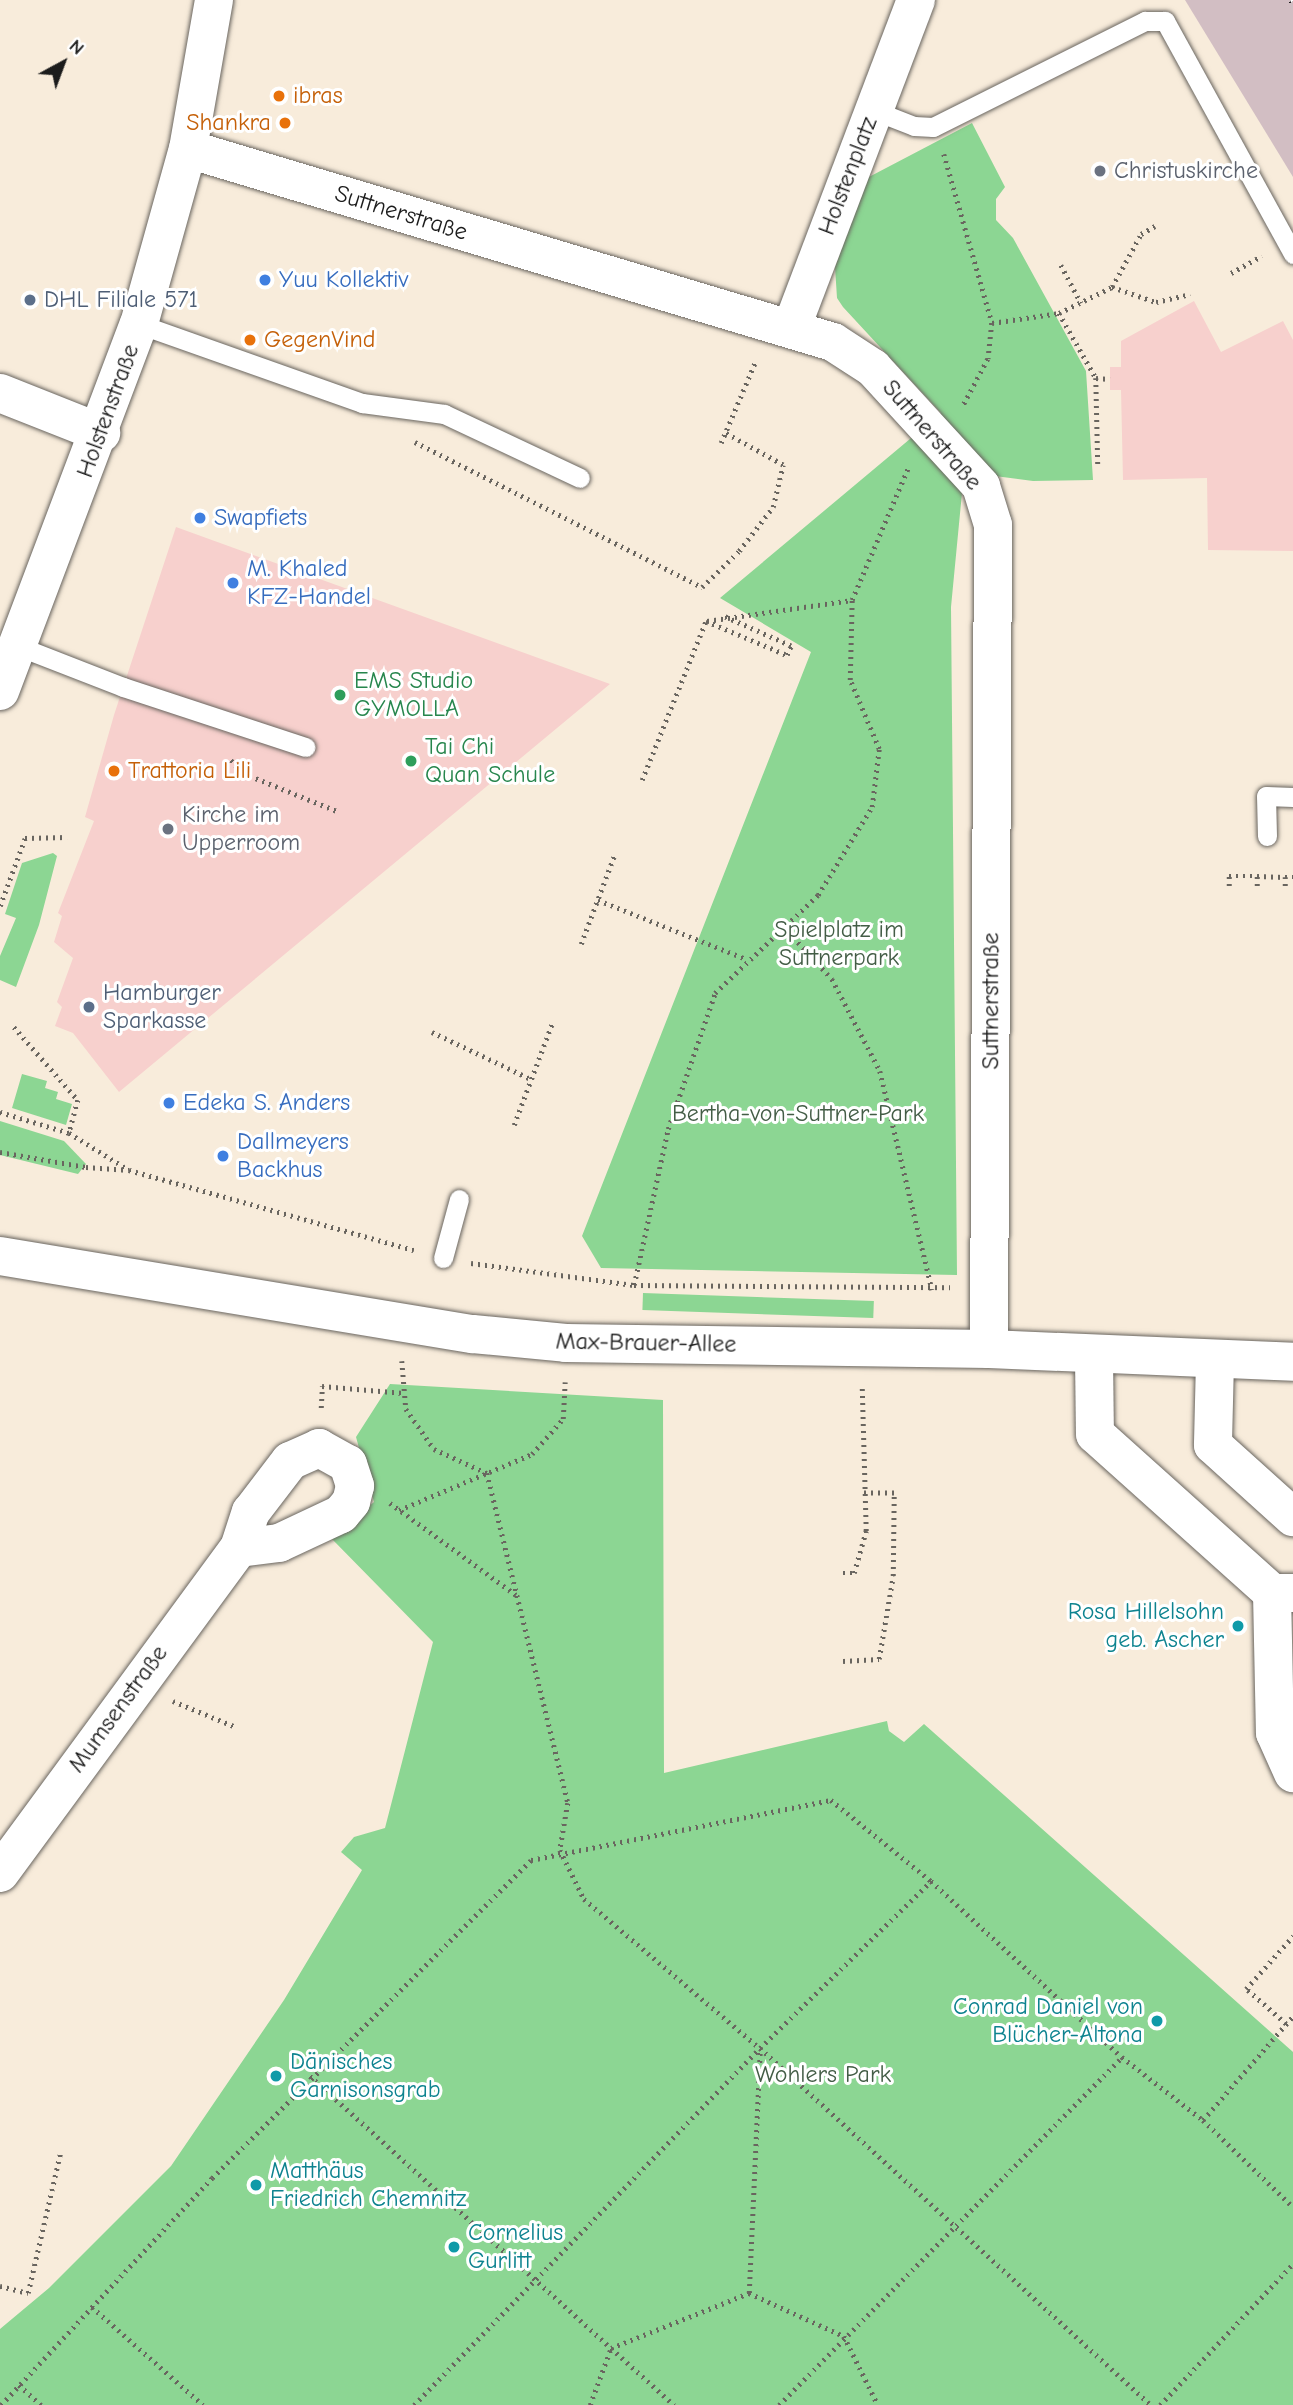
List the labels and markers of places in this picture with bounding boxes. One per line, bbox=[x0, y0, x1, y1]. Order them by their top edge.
place label: ibras bbox=[293, 82, 343, 110]
marker: ibras bbox=[271, 88, 287, 104]
place label: Shankra bbox=[186, 109, 271, 137]
marker: Shankra bbox=[277, 115, 293, 131]
place label: Christuskirche bbox=[1114, 157, 1258, 185]
marker: Christuskirche bbox=[1092, 163, 1108, 179]
place label: Yuu Kollektiv bbox=[279, 266, 408, 294]
marker: Yuu Kollektiv bbox=[257, 272, 273, 288]
place label: DHL Filiale 571 bbox=[44, 286, 198, 314]
marker: DHL Filiale 571 bbox=[22, 292, 38, 308]
place label: GegenVind bbox=[264, 326, 376, 354]
marker: GegenVind bbox=[242, 332, 258, 348]
place label: Swapfiets bbox=[214, 504, 307, 532]
marker: Swapfiets bbox=[192, 510, 208, 526]
place label: M. Khaled KFZ-Handel bbox=[247, 555, 371, 611]
marker: M. Khaled KFZ-Handel bbox=[225, 575, 241, 591]
place label: EMS Studio GYMOLLA bbox=[354, 667, 473, 723]
marker: EMS Studio GYMOLLA bbox=[332, 687, 348, 703]
place label: Tai Chi Quan Schule bbox=[425, 733, 555, 789]
marker: Tai Chi Quan Schule bbox=[403, 753, 419, 769]
place label: Trattoria Lili bbox=[128, 757, 251, 785]
marker: Trattoria Lili bbox=[106, 763, 122, 779]
place label: Kirche im Upperroom bbox=[182, 801, 300, 857]
marker: Kirche im Upperroom bbox=[160, 821, 176, 837]
place label: Hamburger Sparkasse bbox=[103, 979, 221, 1035]
marker: Hamburger Sparkasse bbox=[81, 999, 97, 1015]
place label: Edeka S. Anders bbox=[183, 1089, 350, 1117]
marker: Edeka S. Anders bbox=[161, 1095, 177, 1111]
place label: Dallmeyers Backhus bbox=[237, 1128, 349, 1184]
marker: Dallmeyers Backhus bbox=[215, 1148, 231, 1164]
place label: Rosa Hillelsohn geb. Ascher bbox=[1068, 1598, 1224, 1654]
marker: Rosa Hillelsohn geb. Ascher bbox=[1230, 1618, 1246, 1634]
place label: Conrad Daniel von Blücher-Altona bbox=[953, 1993, 1143, 2049]
marker: Conrad Daniel von Blücher-Altona bbox=[1149, 2013, 1165, 2029]
place label: Dänisches Garnisonsgrab bbox=[290, 2048, 441, 2104]
marker: Dänisches Garnisonsgrab bbox=[268, 2068, 284, 2084]
place label: Matthäus Friedrich Chemnitz bbox=[270, 2157, 466, 2213]
marker: Matthäus Friedrich Chemnitz bbox=[248, 2177, 264, 2193]
place label: Cornelius Gurlitt bbox=[468, 2219, 563, 2275]
marker: Cornelius Gurlitt bbox=[446, 2239, 462, 2255]

